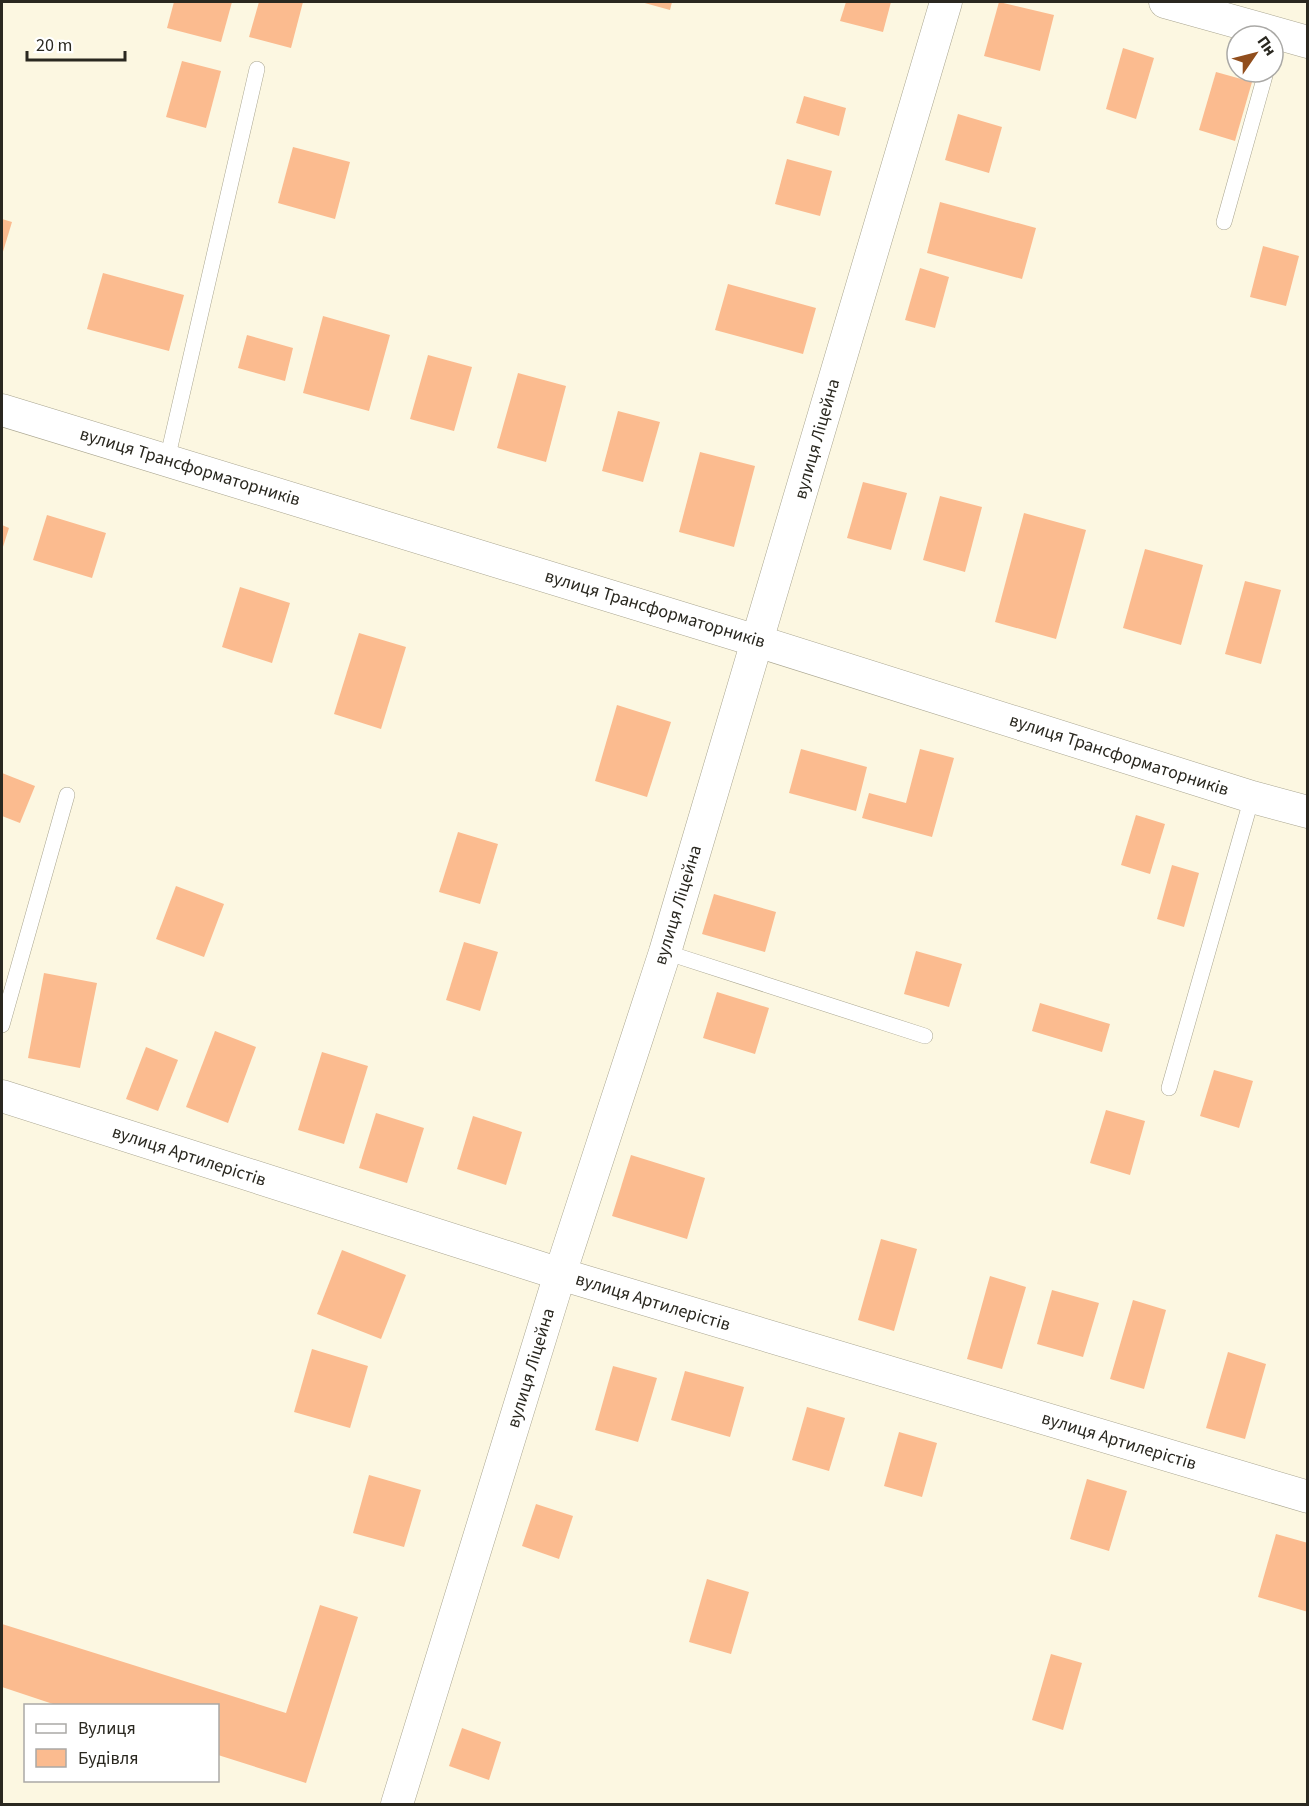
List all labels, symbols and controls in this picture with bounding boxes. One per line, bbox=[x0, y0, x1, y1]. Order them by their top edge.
scale bar bbox=[27, 24, 124, 62]
north arrow bbox=[1225, 24, 1285, 84]
text: Пн bbox=[1252, 32, 1281, 60]
text: 20 m bbox=[36, 33, 72, 58]
street label: вулиця Ліцейна bbox=[788, 376, 846, 502]
street label: вулиця Трансформаторників bbox=[77, 422, 303, 512]
street label: вулиця Трансформаторників bbox=[542, 564, 768, 654]
street label: вулиця Трансформаторників bbox=[1006, 708, 1232, 802]
street label: вулиця Ліцейна bbox=[648, 842, 708, 968]
street label: вулиця Артилерістів bbox=[109, 1119, 269, 1193]
street label: вулиця Артилерістів bbox=[573, 1267, 733, 1337]
street label: вулиця Ліцейна bbox=[501, 1305, 561, 1431]
street label: вулиця Артилерістів bbox=[1039, 1406, 1199, 1476]
legend bbox=[24, 1704, 219, 1782]
text: Вулиця bbox=[78, 1716, 136, 1741]
text: Будівля bbox=[78, 1746, 138, 1771]

